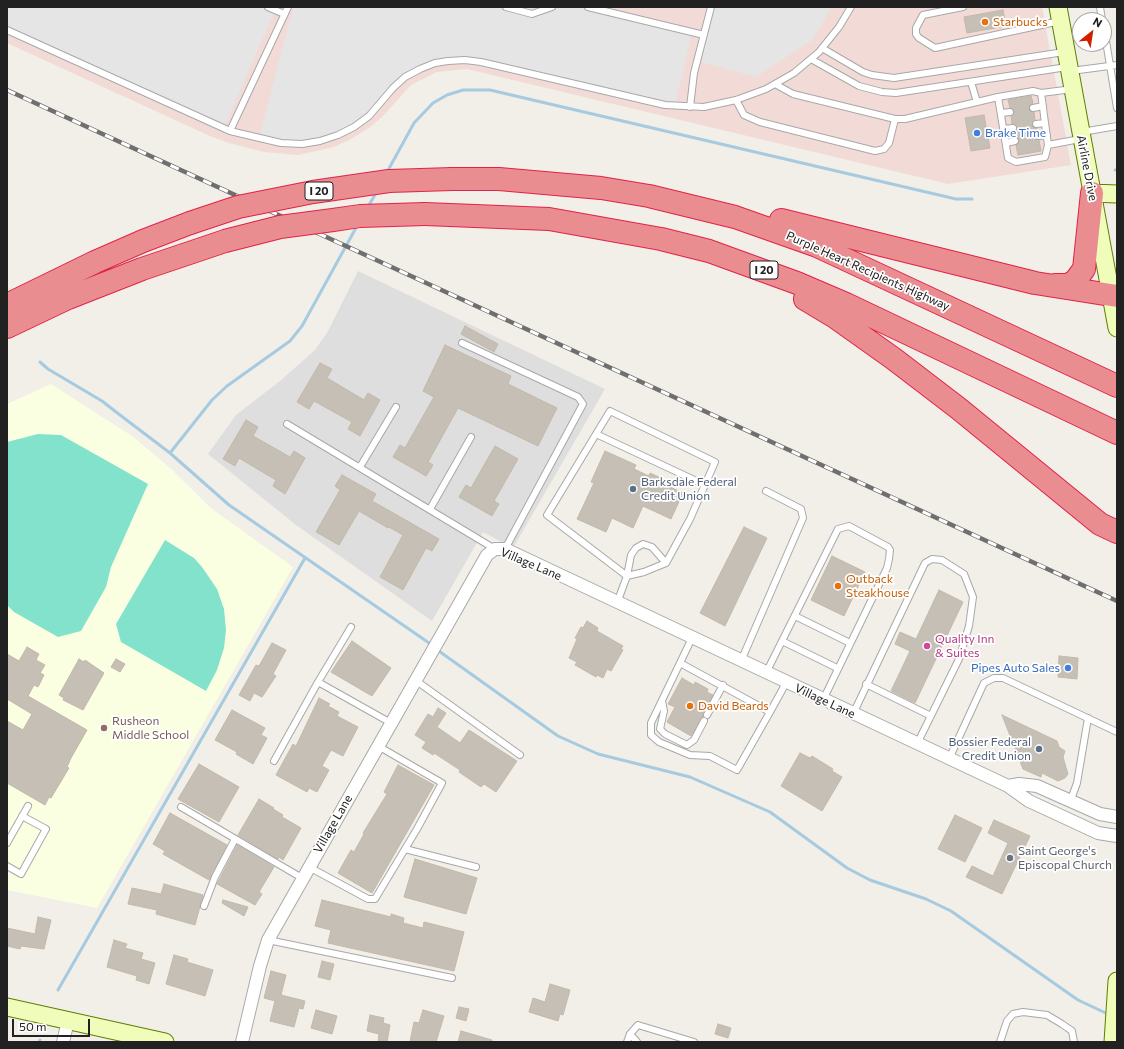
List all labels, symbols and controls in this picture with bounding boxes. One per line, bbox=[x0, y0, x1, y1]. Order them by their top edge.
north arrow bbox=[1072, 12, 1112, 52]
text: N bbox=[1091, 14, 1105, 30]
place label: Starbucks bbox=[993, 15, 1048, 29]
marker: Starbucks bbox=[980, 17, 990, 27]
place label: Brake Time bbox=[985, 126, 1046, 140]
marker: Brake Time bbox=[972, 128, 982, 138]
street label: Airline Drive bbox=[1074, 134, 1100, 202]
road number: I 20 bbox=[305, 182, 333, 200]
street label: Purple Heart Recipients Highway bbox=[784, 228, 952, 314]
road number: I 20 bbox=[750, 261, 778, 279]
place label: Barksdale Federal Credit Union bbox=[641, 475, 737, 503]
marker: Barksdale Federal Credit Union bbox=[628, 484, 638, 494]
street label: Village Lane bbox=[498, 545, 564, 583]
place label: Outback Steakhouse bbox=[846, 572, 909, 600]
marker: Outback Steakhouse bbox=[833, 581, 843, 591]
place label: Quality Inn & Suites bbox=[935, 632, 994, 660]
marker: Quality Inn & Suites bbox=[922, 641, 932, 651]
place label: Pipes Auto Sales bbox=[971, 661, 1060, 675]
marker: Pipes Auto Sales bbox=[1063, 663, 1073, 673]
street label: Village Lane bbox=[792, 681, 858, 721]
place label: David Beards bbox=[698, 699, 769, 713]
marker: David Beards bbox=[685, 701, 695, 711]
place label: Rusheon Middle School bbox=[112, 714, 189, 742]
marker: Rusheon Middle School bbox=[99, 723, 109, 733]
place label: Bossier Federal Credit Union bbox=[949, 735, 1031, 763]
marker: Bossier Federal Credit Union bbox=[1034, 744, 1044, 754]
street label: Village Lane bbox=[311, 792, 355, 856]
place label: Saint George's Episcopal Church bbox=[1018, 844, 1112, 872]
marker: Saint George's Episcopal Church bbox=[1005, 853, 1015, 863]
scale bar bbox=[14, 1011, 92, 1037]
text: 50 m bbox=[19, 1019, 47, 1033]

